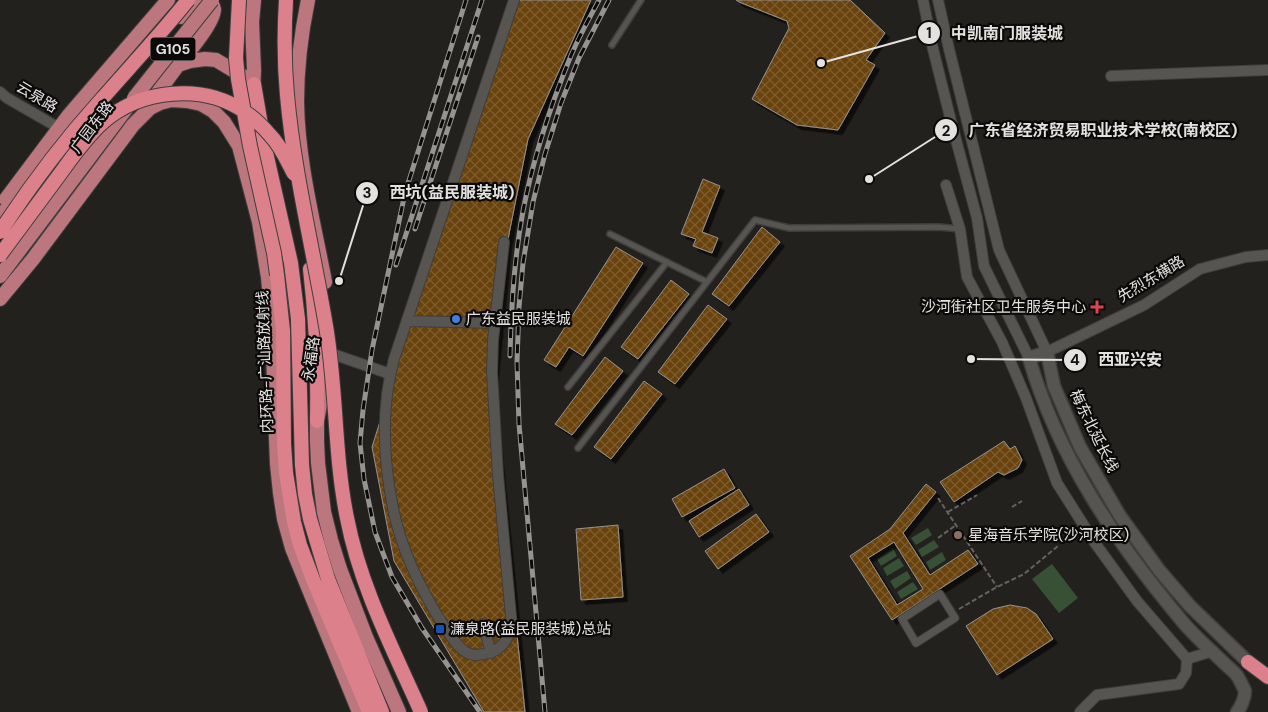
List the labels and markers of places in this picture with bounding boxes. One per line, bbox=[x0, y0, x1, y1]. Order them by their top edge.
callout: 中凯南门服装城 bbox=[916, 18, 1073, 49]
callout: 广东省经济贸易职业技术学校(南校区) bbox=[934, 115, 1248, 146]
callout: 西坑(益民服装城) bbox=[355, 177, 525, 208]
place label: 沙河街社区卫生服务中心 bbox=[921, 297, 1086, 317]
marker: 沙河街社区卫生服务中心 bbox=[1090, 300, 1104, 314]
place label: 广东益民服装城 bbox=[466, 309, 571, 329]
marker: 广东益民服装城 bbox=[450, 313, 462, 325]
callout: 西亚兴安 bbox=[1063, 344, 1172, 375]
place label: 星海音乐学院(沙河校区) bbox=[968, 525, 1129, 545]
marker: 星海音乐学院(沙河校区) bbox=[952, 529, 964, 541]
place label: 濂泉路(益民服装城)总站 bbox=[450, 619, 611, 639]
marker: 濂泉路(益民服装城)总站 bbox=[434, 623, 446, 635]

